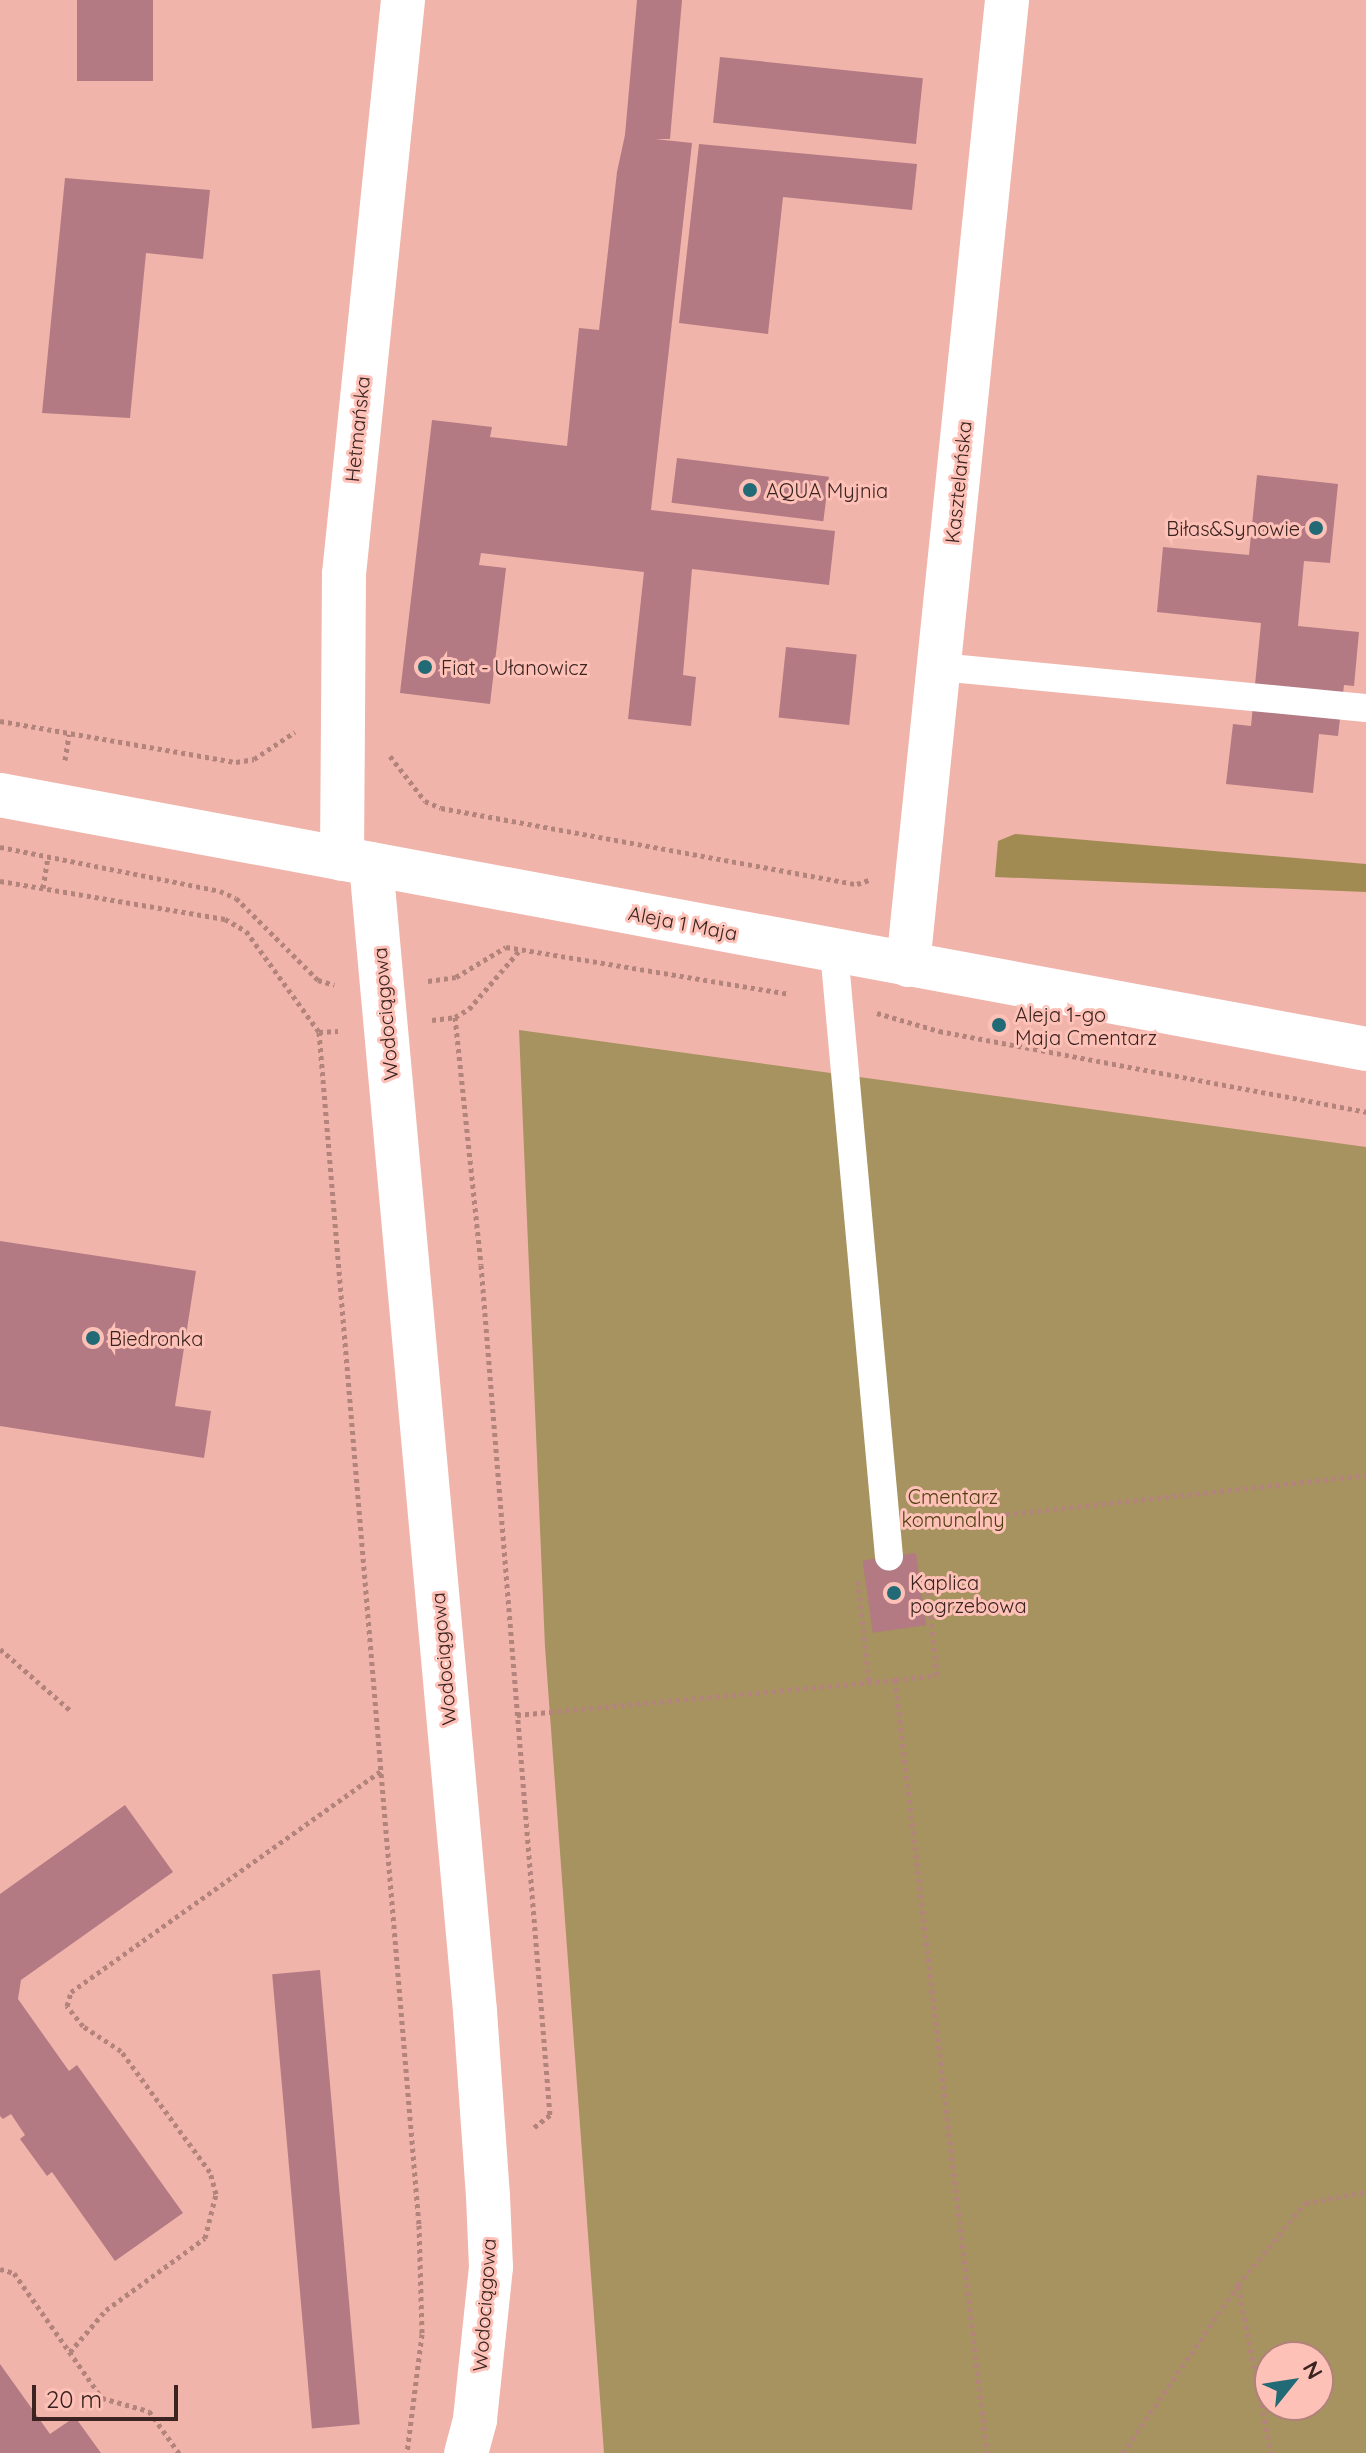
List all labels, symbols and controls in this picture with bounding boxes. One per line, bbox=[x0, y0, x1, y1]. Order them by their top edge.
street label: Hetmańska bbox=[339, 375, 375, 483]
street label: Kasztelańska bbox=[940, 420, 976, 544]
place label: AQUA Myjnia bbox=[766, 478, 888, 502]
marker: AQUA Myjnia bbox=[741, 481, 759, 499]
place label: Biłas&Synowie bbox=[1166, 516, 1300, 540]
marker: Biłas&Synowie bbox=[1307, 519, 1325, 537]
place label: Fiat - Ułanowicz bbox=[441, 655, 588, 679]
marker: Fiat - Ułanowicz bbox=[416, 658, 434, 676]
street label: Aleja 1 Maja bbox=[626, 901, 740, 945]
street label: Wodociągowa bbox=[367, 946, 403, 1082]
place label: Aleja 1-go Maja Cmentarz bbox=[1015, 1002, 1157, 1049]
marker: Aleja 1-go Maja Cmentarz bbox=[990, 1016, 1008, 1034]
place label: Biedronka bbox=[109, 1326, 203, 1350]
marker: Biedronka bbox=[84, 1329, 102, 1347]
park label: Cmentarz komunalny bbox=[901, 1485, 1005, 1532]
place label: Kaplica pogrzebowa bbox=[910, 1570, 1026, 1617]
marker: Kaplica pogrzebowa bbox=[885, 1584, 903, 1602]
street label: Wodociągowa bbox=[425, 1591, 461, 1727]
street label: Wodociągowa bbox=[467, 2238, 501, 2372]
north arrow bbox=[1254, 2341, 1334, 2421]
text: N bbox=[1297, 2356, 1329, 2384]
scale bar bbox=[36, 2369, 182, 2419]
text: 20 m bbox=[46, 2384, 102, 2414]

